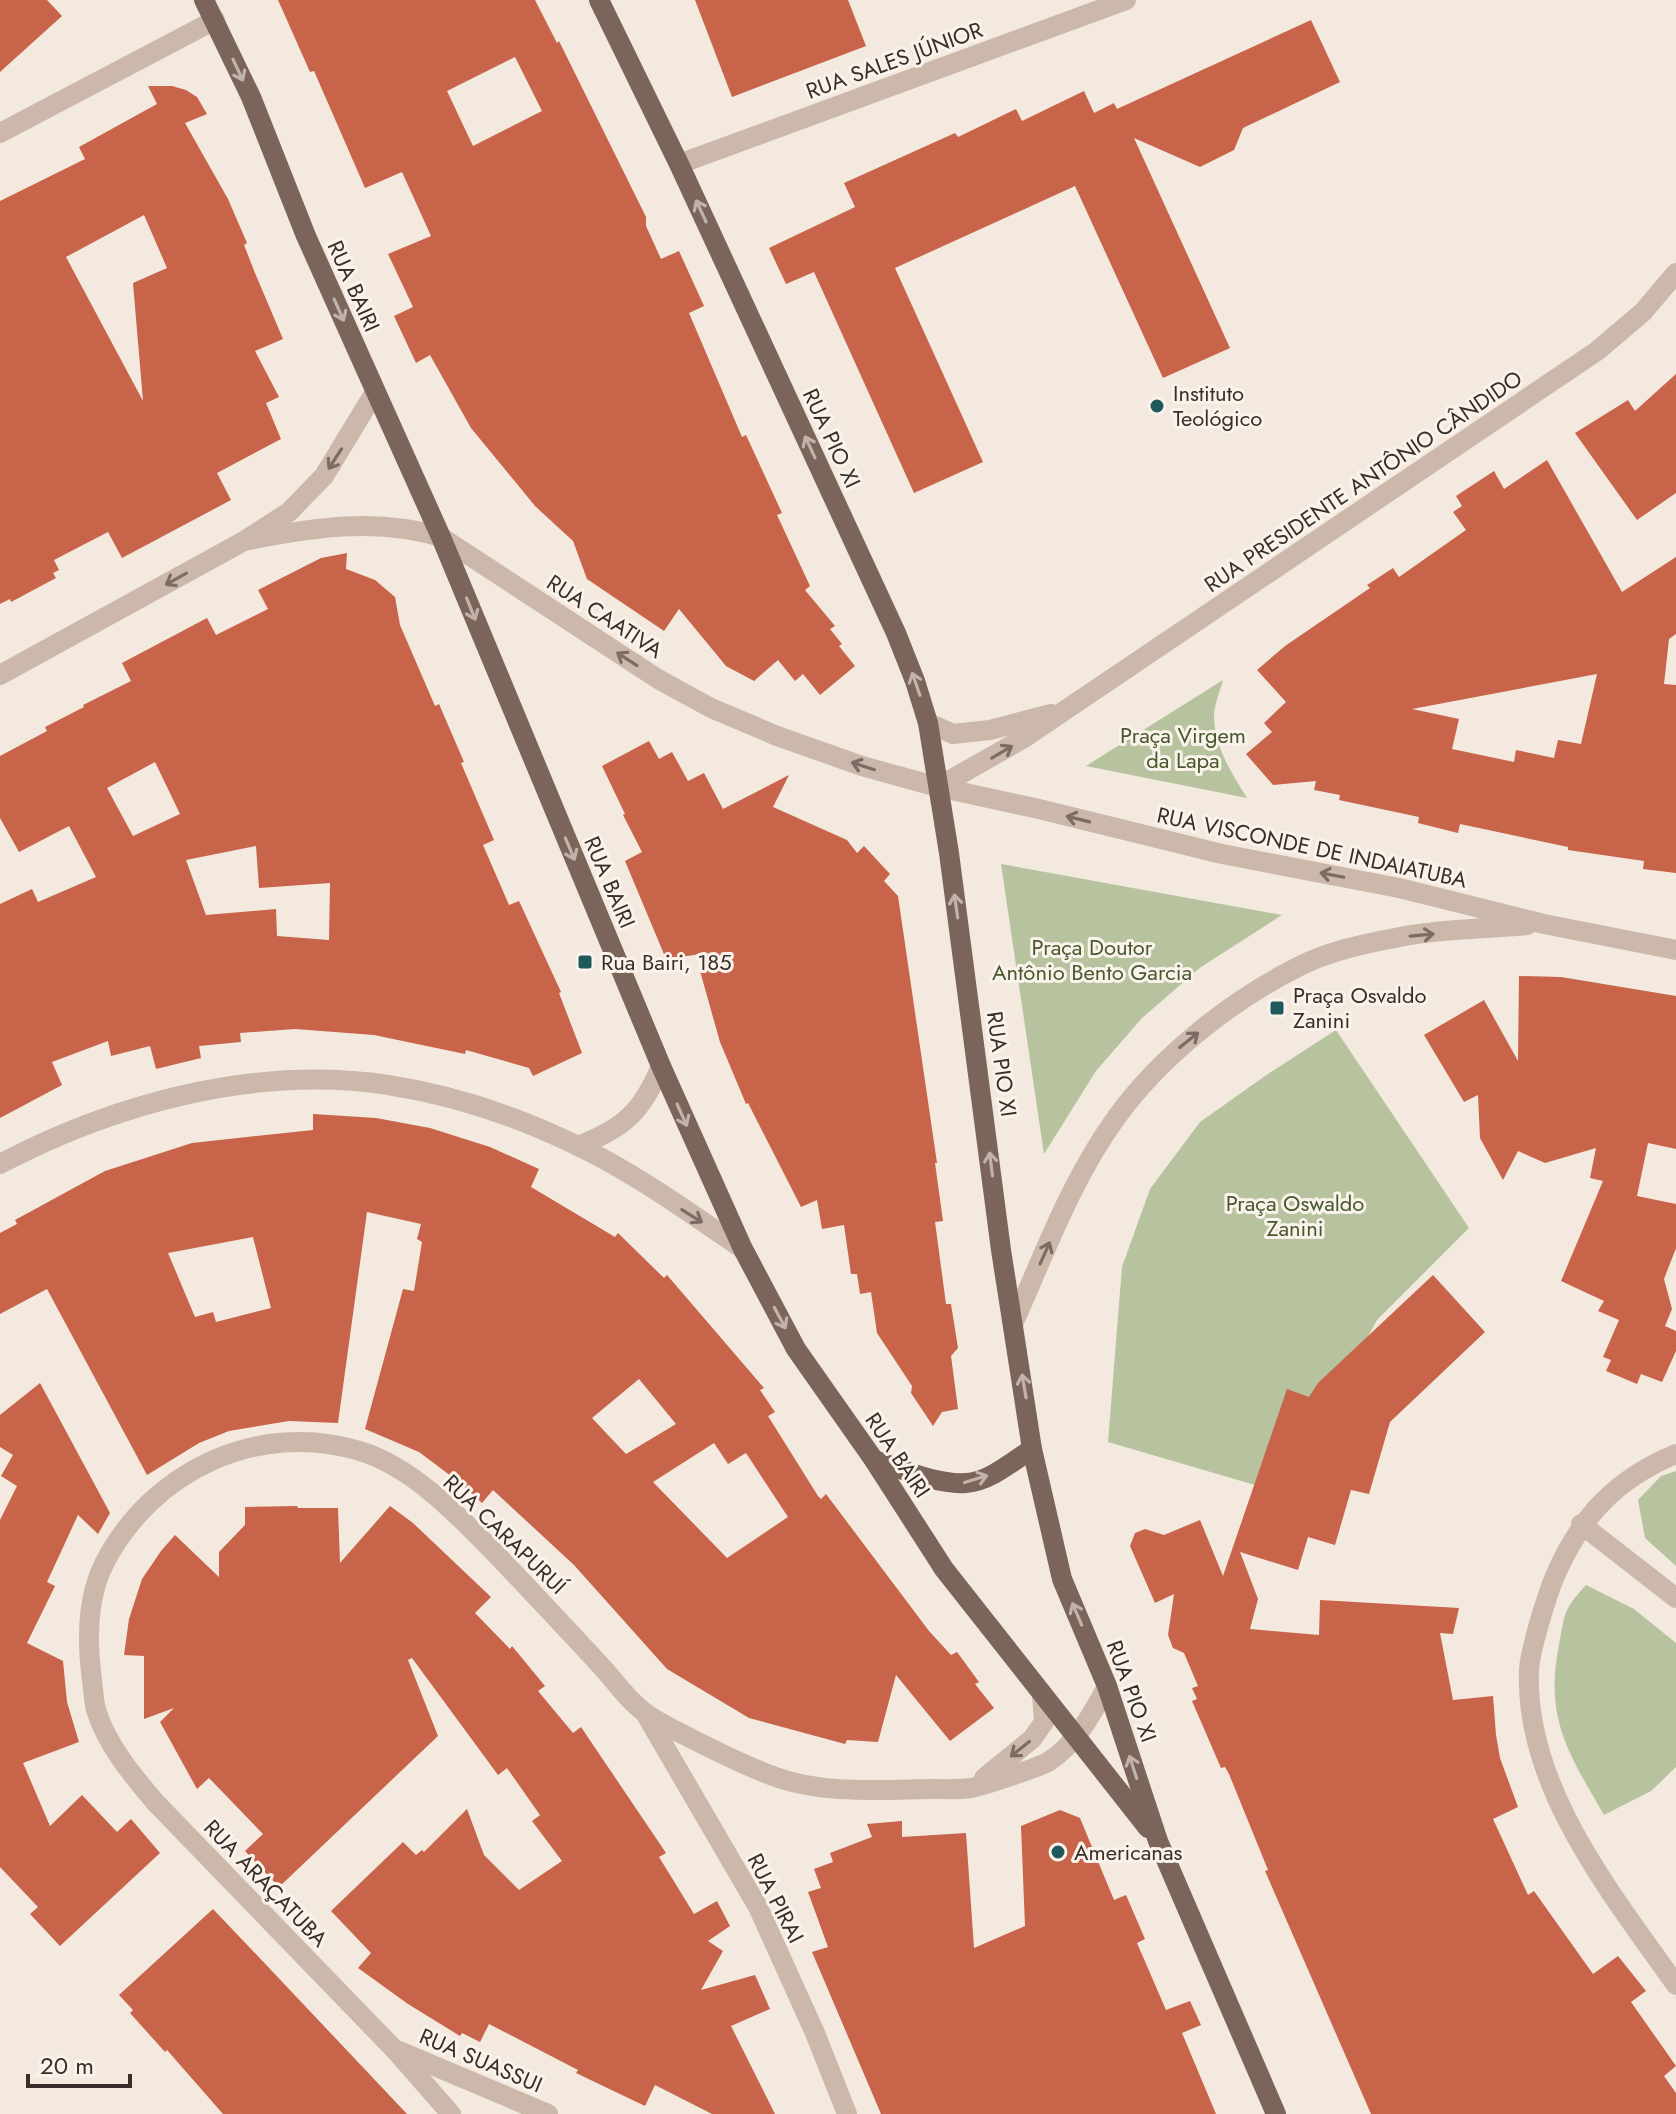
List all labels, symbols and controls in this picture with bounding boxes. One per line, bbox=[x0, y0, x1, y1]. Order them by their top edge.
street label: RUA SALES JÚNIOR bbox=[801, 13, 987, 107]
one-way arrow bbox=[231, 58, 246, 82]
one-way arrow bbox=[692, 199, 707, 223]
street label: RUA BAIRI bbox=[320, 235, 388, 337]
one-way arrow bbox=[332, 297, 347, 322]
street label: RUA PRESIDENTE ANTÔNIO CÂNDIDO bbox=[1197, 362, 1529, 600]
place label: Instituto Teológico bbox=[1173, 377, 1262, 434]
street label: RUA PIO XI bbox=[795, 383, 869, 493]
marker: Instituto Teológico bbox=[1148, 397, 1166, 415]
one-way arrow bbox=[802, 435, 817, 459]
one-way arrow bbox=[327, 448, 344, 470]
street label: RUA CAATIVA bbox=[541, 566, 670, 666]
one-way arrow bbox=[164, 571, 188, 587]
one-way arrow bbox=[465, 596, 479, 621]
one-way arrow bbox=[616, 651, 638, 668]
one-way arrow bbox=[907, 672, 922, 697]
park label: Praça Virgem da Lapa bbox=[1120, 719, 1246, 776]
one-way arrow bbox=[990, 744, 1013, 760]
one-way arrow bbox=[850, 758, 876, 773]
street label: RUA VISCONDE DE INDAIATUBA bbox=[1154, 798, 1470, 896]
one-way arrow bbox=[1066, 810, 1092, 825]
street label: RUA BAIRI bbox=[576, 831, 644, 933]
one-way arrow bbox=[564, 836, 579, 861]
one-way arrow bbox=[1320, 867, 1345, 882]
one-way arrow bbox=[948, 894, 963, 919]
one-way arrow bbox=[1408, 927, 1435, 942]
park label: Praça Doutor Antônio Bento Garcia bbox=[992, 931, 1192, 988]
place label: Rua Bairi, 185 bbox=[601, 946, 732, 978]
marker: Rua Bairi, 185 bbox=[576, 953, 594, 971]
place label: Praça Osvaldo Zanini bbox=[1293, 979, 1426, 1036]
marker: Praça Osvaldo Zanini bbox=[1268, 999, 1286, 1017]
street label: RUA PIO XI bbox=[979, 1009, 1025, 1119]
one-way arrow bbox=[1178, 1032, 1199, 1049]
one-way arrow bbox=[676, 1102, 691, 1126]
one-way arrow bbox=[983, 1152, 998, 1177]
park label: Praça Oswaldo Zanini bbox=[1226, 1187, 1364, 1244]
one-way arrow bbox=[680, 1208, 703, 1224]
one-way arrow bbox=[1038, 1241, 1053, 1265]
one-way arrow bbox=[772, 1306, 788, 1329]
one-way arrow bbox=[1015, 1374, 1030, 1399]
street label: RUA BAIRI bbox=[858, 1406, 938, 1504]
street label: RUA CARAPURUÍ bbox=[436, 1467, 574, 1602]
one-way arrow bbox=[963, 1471, 988, 1485]
one-way arrow bbox=[1068, 1603, 1083, 1627]
street label: RUA PIO XI bbox=[1099, 1636, 1165, 1746]
one-way arrow bbox=[1010, 1740, 1031, 1757]
one-way arrow bbox=[1125, 1754, 1140, 1779]
street label: RUA ARAÇATUBA bbox=[197, 1812, 336, 1954]
place label: Americanas bbox=[1074, 1836, 1183, 1868]
marker: Americanas bbox=[1049, 1843, 1067, 1861]
street label: RUA PIRAI bbox=[740, 1848, 812, 1948]
street label: RUA SUASSUI bbox=[415, 2020, 547, 2100]
scale bar bbox=[28, 2038, 130, 2088]
text: 20 m bbox=[40, 2048, 94, 2083]

